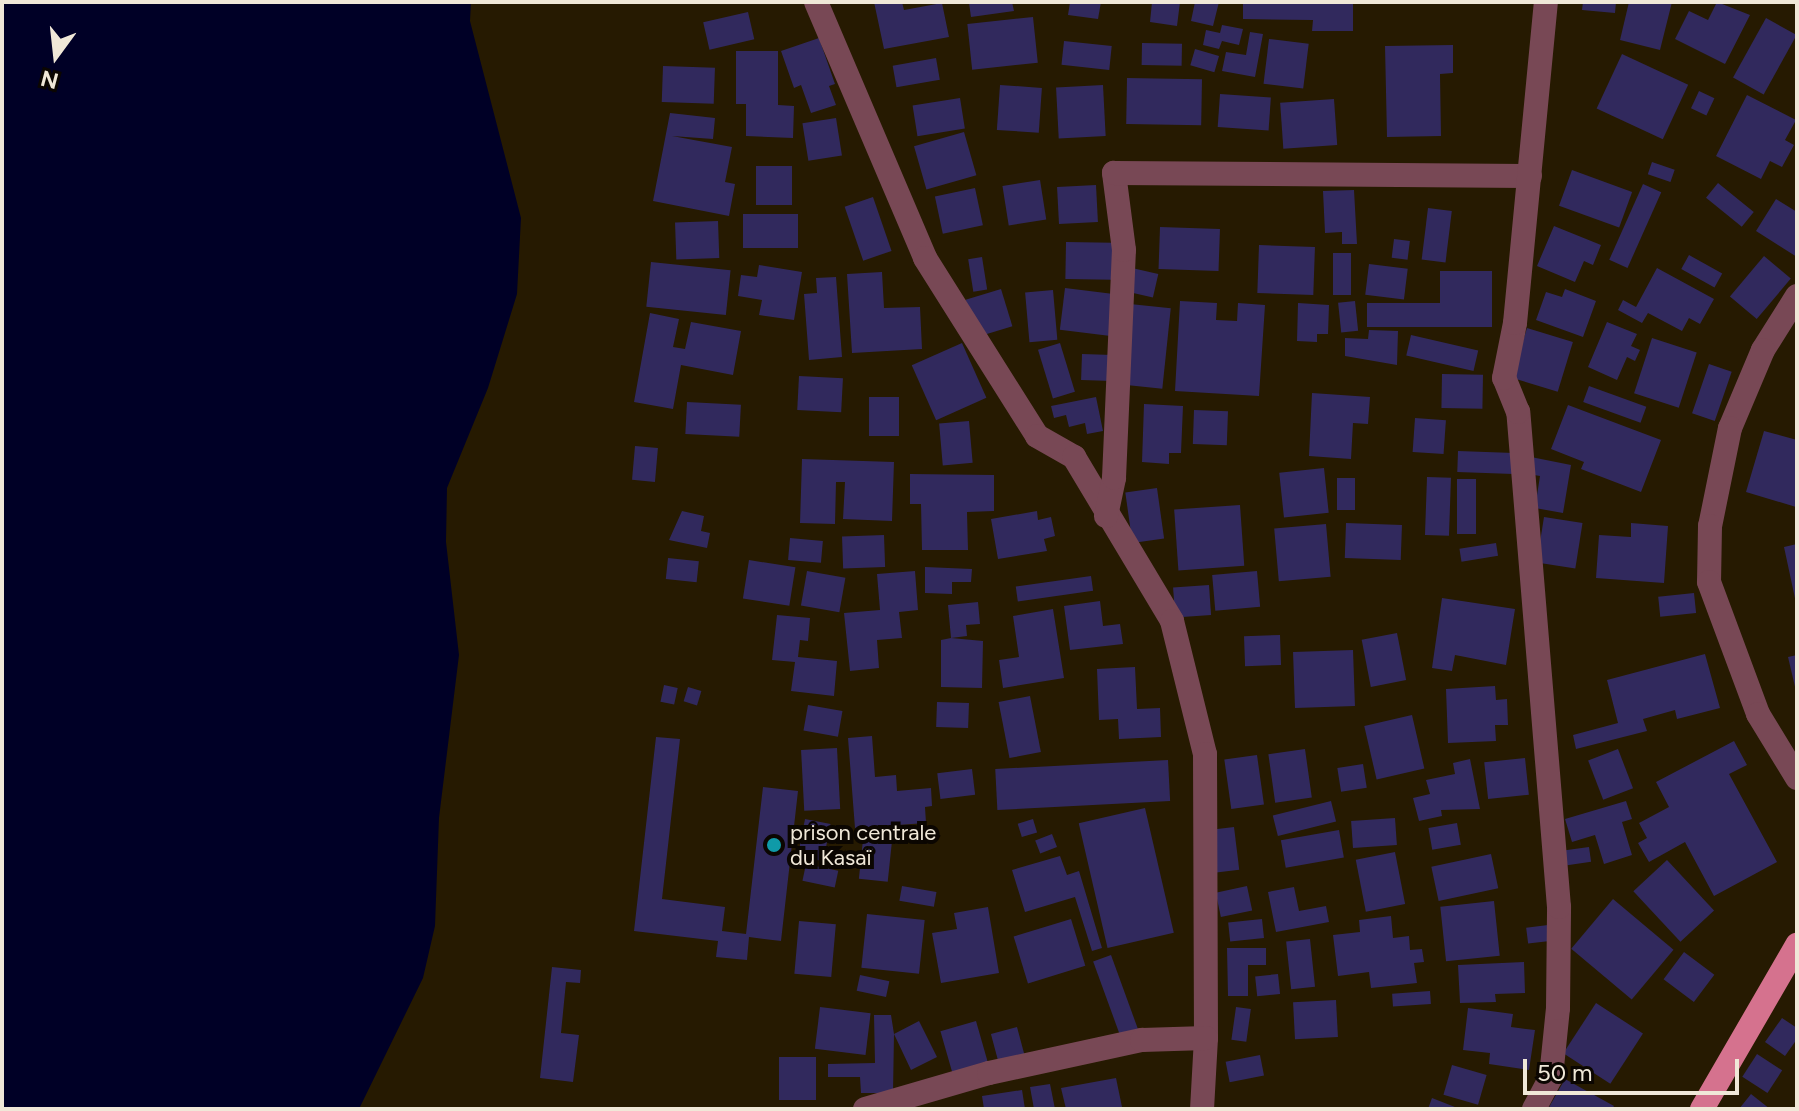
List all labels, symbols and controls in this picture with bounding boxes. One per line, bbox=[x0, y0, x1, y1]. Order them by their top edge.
north arrow bbox=[16, 16, 96, 96]
text: N bbox=[38, 64, 61, 95]
place label: prison centrale du Kasaï bbox=[790, 819, 936, 870]
marker: prison centrale du Kasaï bbox=[765, 836, 783, 854]
scale bar bbox=[1527, 1043, 1743, 1093]
text: 50 m bbox=[1537, 1058, 1593, 1087]

